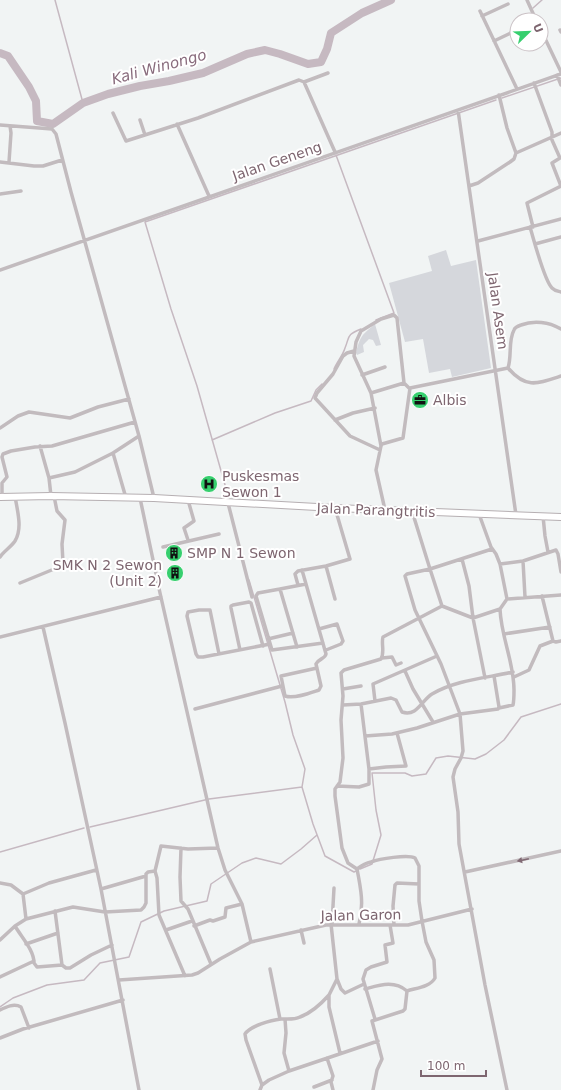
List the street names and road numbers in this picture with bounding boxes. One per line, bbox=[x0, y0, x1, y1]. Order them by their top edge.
street label: Jalan Geneng bbox=[229, 138, 324, 184]
street label: Jalan Asem bbox=[485, 270, 511, 351]
street label: Jalan Parangtritis bbox=[315, 500, 436, 520]
street label: Jalan Garon bbox=[319, 906, 402, 924]

